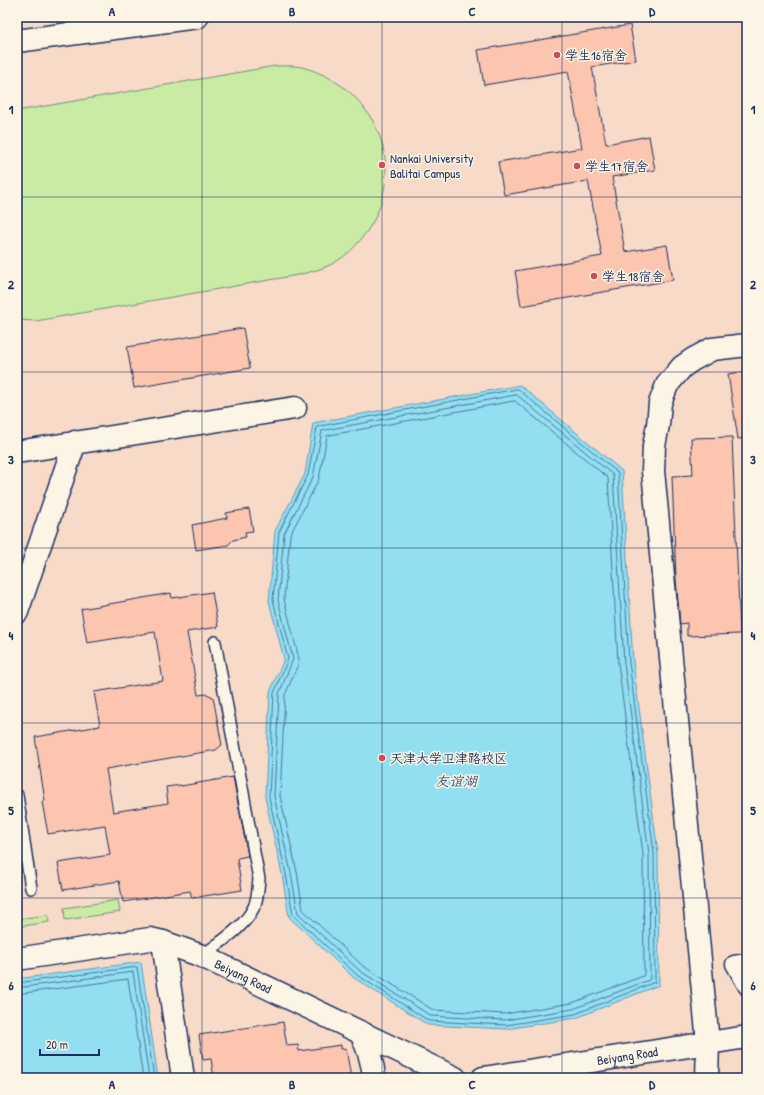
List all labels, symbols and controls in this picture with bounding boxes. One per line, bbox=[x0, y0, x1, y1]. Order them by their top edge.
text: A bbox=[109, 2, 116, 20]
text: B bbox=[289, 2, 296, 20]
text: C bbox=[468, 2, 476, 20]
text: D bbox=[649, 2, 656, 20]
place label: 学生16宿舍 bbox=[565, 46, 627, 64]
marker: 学生16宿舍 bbox=[552, 50, 562, 60]
text: 1 bbox=[9, 100, 14, 118]
text: 1 bbox=[751, 100, 756, 118]
place label: Nankai University Balitai Campus bbox=[390, 149, 474, 182]
place label: 学生17宿舍 bbox=[585, 157, 648, 175]
marker: Nankai University Balitai Campus bbox=[377, 160, 387, 170]
marker: 学生17宿舍 bbox=[572, 161, 582, 171]
place label: 学生18宿舍 bbox=[602, 267, 664, 285]
marker: 学生18宿舍 bbox=[589, 271, 599, 281]
text: 2 bbox=[8, 275, 15, 293]
text: 2 bbox=[750, 275, 757, 293]
text: 3 bbox=[8, 450, 14, 468]
text: 3 bbox=[750, 450, 756, 468]
text: 4 bbox=[9, 626, 14, 644]
text: 4 bbox=[751, 626, 756, 644]
place label: 天津大学卫津路校区 bbox=[390, 749, 507, 767]
marker: 天津大学卫津路校区 bbox=[377, 753, 387, 763]
water label: 友谊湖 bbox=[435, 771, 479, 790]
text: 5 bbox=[8, 801, 14, 819]
text: 5 bbox=[750, 801, 756, 819]
street label: Beiyang Road bbox=[212, 954, 275, 997]
text: 6 bbox=[8, 976, 14, 994]
text: 6 bbox=[750, 976, 756, 994]
scale bar bbox=[40, 1031, 99, 1057]
text: 20 m bbox=[46, 1036, 68, 1053]
street label: Beiyang Road bbox=[596, 1042, 659, 1069]
text: A bbox=[109, 1075, 116, 1093]
text: B bbox=[289, 1075, 296, 1093]
text: C bbox=[468, 1075, 476, 1093]
text: D bbox=[649, 1075, 656, 1093]

